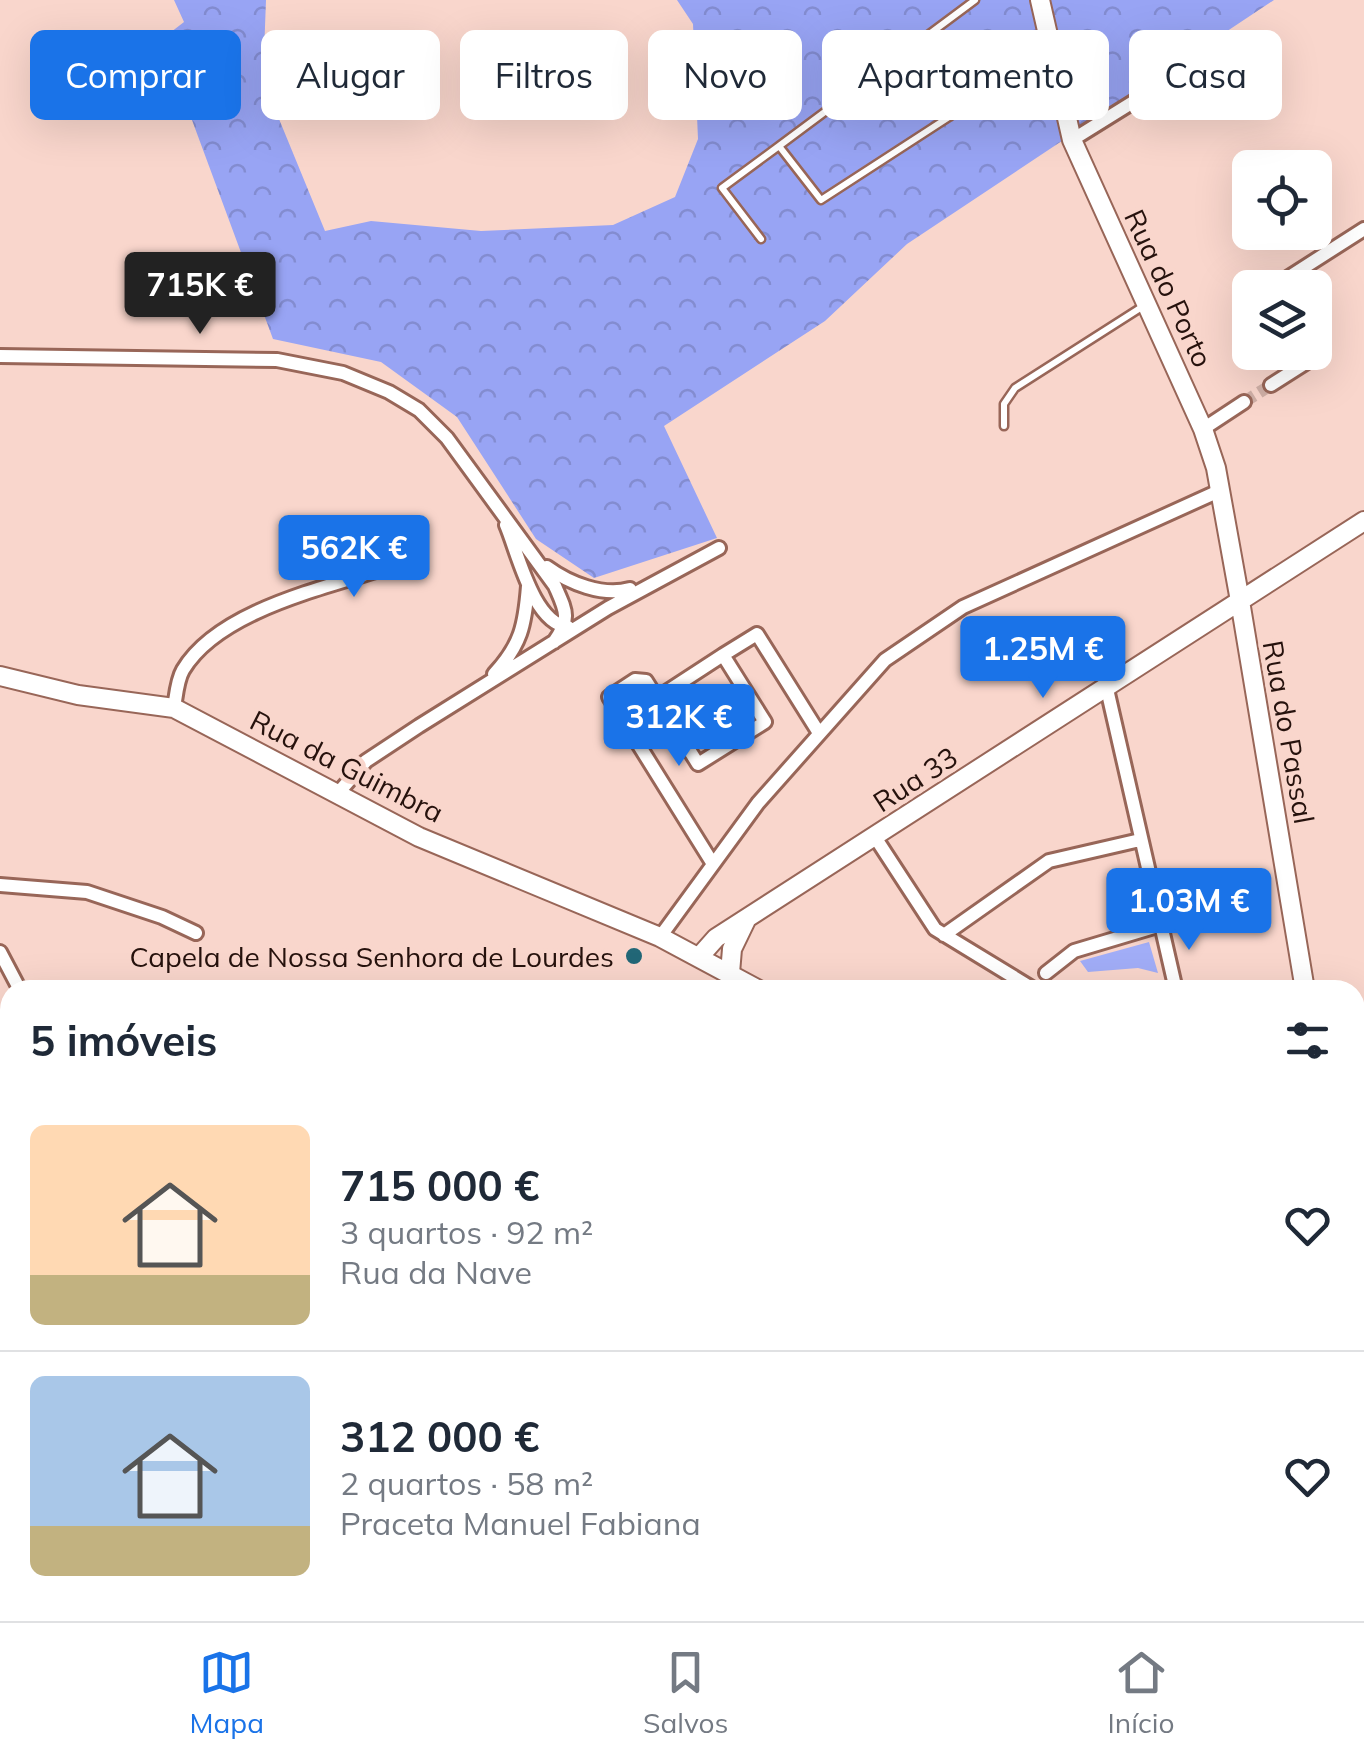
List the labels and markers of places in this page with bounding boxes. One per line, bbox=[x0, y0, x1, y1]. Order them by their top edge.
pin: 715K € bbox=[119, 252, 281, 337]
pin: 562K € bbox=[273, 515, 435, 600]
pin: 1.25M € bbox=[951, 616, 1135, 701]
pin: 312K € bbox=[598, 684, 760, 769]
pin: 1.03M € bbox=[1097, 868, 1281, 953]
place label: Capela de Nossa Senhora de Lourdes bbox=[129, 939, 614, 974]
marker: Capela de Nossa Senhora de Lourdes bbox=[623, 945, 645, 967]

